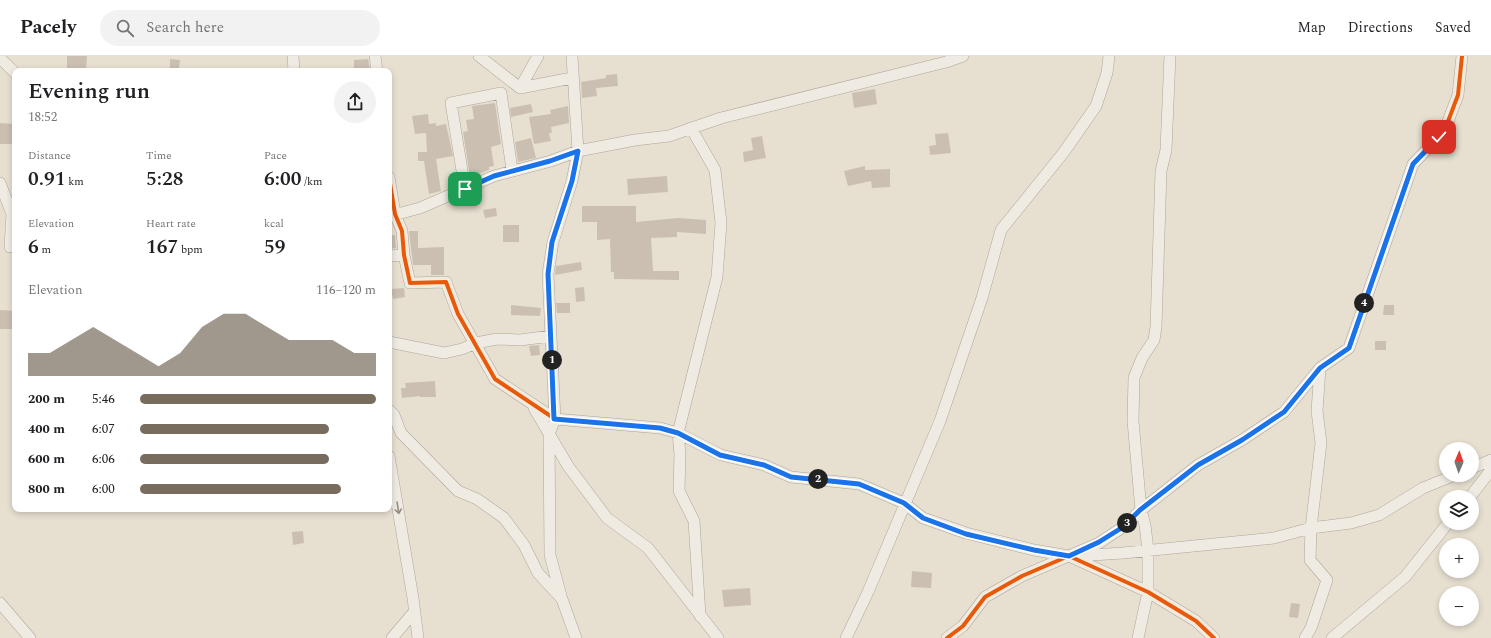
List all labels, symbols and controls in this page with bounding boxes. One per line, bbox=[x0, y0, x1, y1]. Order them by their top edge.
search box bbox=[100, 10, 380, 46]
text: Pacely bbox=[20, 13, 76, 42]
text: Search here bbox=[146, 16, 224, 39]
icon: search bbox=[114, 17, 136, 39]
text: Map bbox=[1298, 17, 1326, 38]
text: Directions bbox=[1348, 17, 1413, 38]
text: Saved bbox=[1435, 17, 1471, 38]
text: Evening run bbox=[28, 75, 150, 108]
button: share bbox=[334, 81, 376, 123]
text: 18:52 bbox=[28, 107, 57, 127]
pin bbox=[1422, 120, 1456, 154]
icon: check bbox=[1428, 126, 1450, 148]
text: Distance bbox=[28, 147, 71, 164]
text: Time bbox=[146, 147, 172, 164]
text: Pace bbox=[264, 147, 287, 164]
text: 0.91 bbox=[28, 164, 65, 194]
text: 5:28 bbox=[146, 164, 183, 194]
text: 6:00 bbox=[264, 164, 301, 194]
pin bbox=[448, 172, 482, 206]
text: km bbox=[65, 173, 84, 190]
text: /km bbox=[301, 173, 323, 190]
icon: arrive bbox=[454, 178, 476, 200]
text: Elevation bbox=[28, 215, 74, 232]
text: Heart rate bbox=[146, 215, 196, 232]
text: kcal bbox=[264, 215, 284, 232]
text: 6 bbox=[28, 232, 39, 262]
text: 167 bbox=[146, 232, 178, 262]
text: 59 bbox=[264, 232, 285, 262]
text: m bbox=[39, 241, 51, 258]
text: bpm bbox=[178, 241, 203, 258]
text: Elevation bbox=[28, 280, 82, 300]
text: 116–120 m bbox=[316, 280, 376, 300]
pin: 4 bbox=[1354, 293, 1374, 313]
text: 4 bbox=[1361, 294, 1367, 311]
pin: 1 bbox=[542, 350, 562, 370]
text: 1 bbox=[549, 351, 555, 368]
text: 200 m bbox=[28, 389, 65, 409]
text: 5:46 bbox=[92, 389, 115, 409]
text: 400 m bbox=[28, 419, 65, 439]
text: 6:07 bbox=[92, 419, 115, 439]
north arrow bbox=[1439, 442, 1479, 482]
map controls bbox=[1439, 442, 1479, 626]
text: 600 m bbox=[28, 449, 65, 469]
text: 6:06 bbox=[92, 449, 115, 469]
pin: 2 bbox=[808, 469, 828, 489]
text: 2 bbox=[815, 470, 821, 487]
text: 800 m bbox=[28, 479, 65, 499]
text: 6:00 bbox=[92, 479, 115, 499]
button: layers bbox=[1439, 490, 1479, 530]
one-way arrow bbox=[394, 501, 402, 514]
pin: 3 bbox=[1117, 513, 1137, 533]
text: 3 bbox=[1124, 514, 1130, 531]
button: + bbox=[1439, 538, 1479, 578]
button: − bbox=[1439, 586, 1479, 626]

